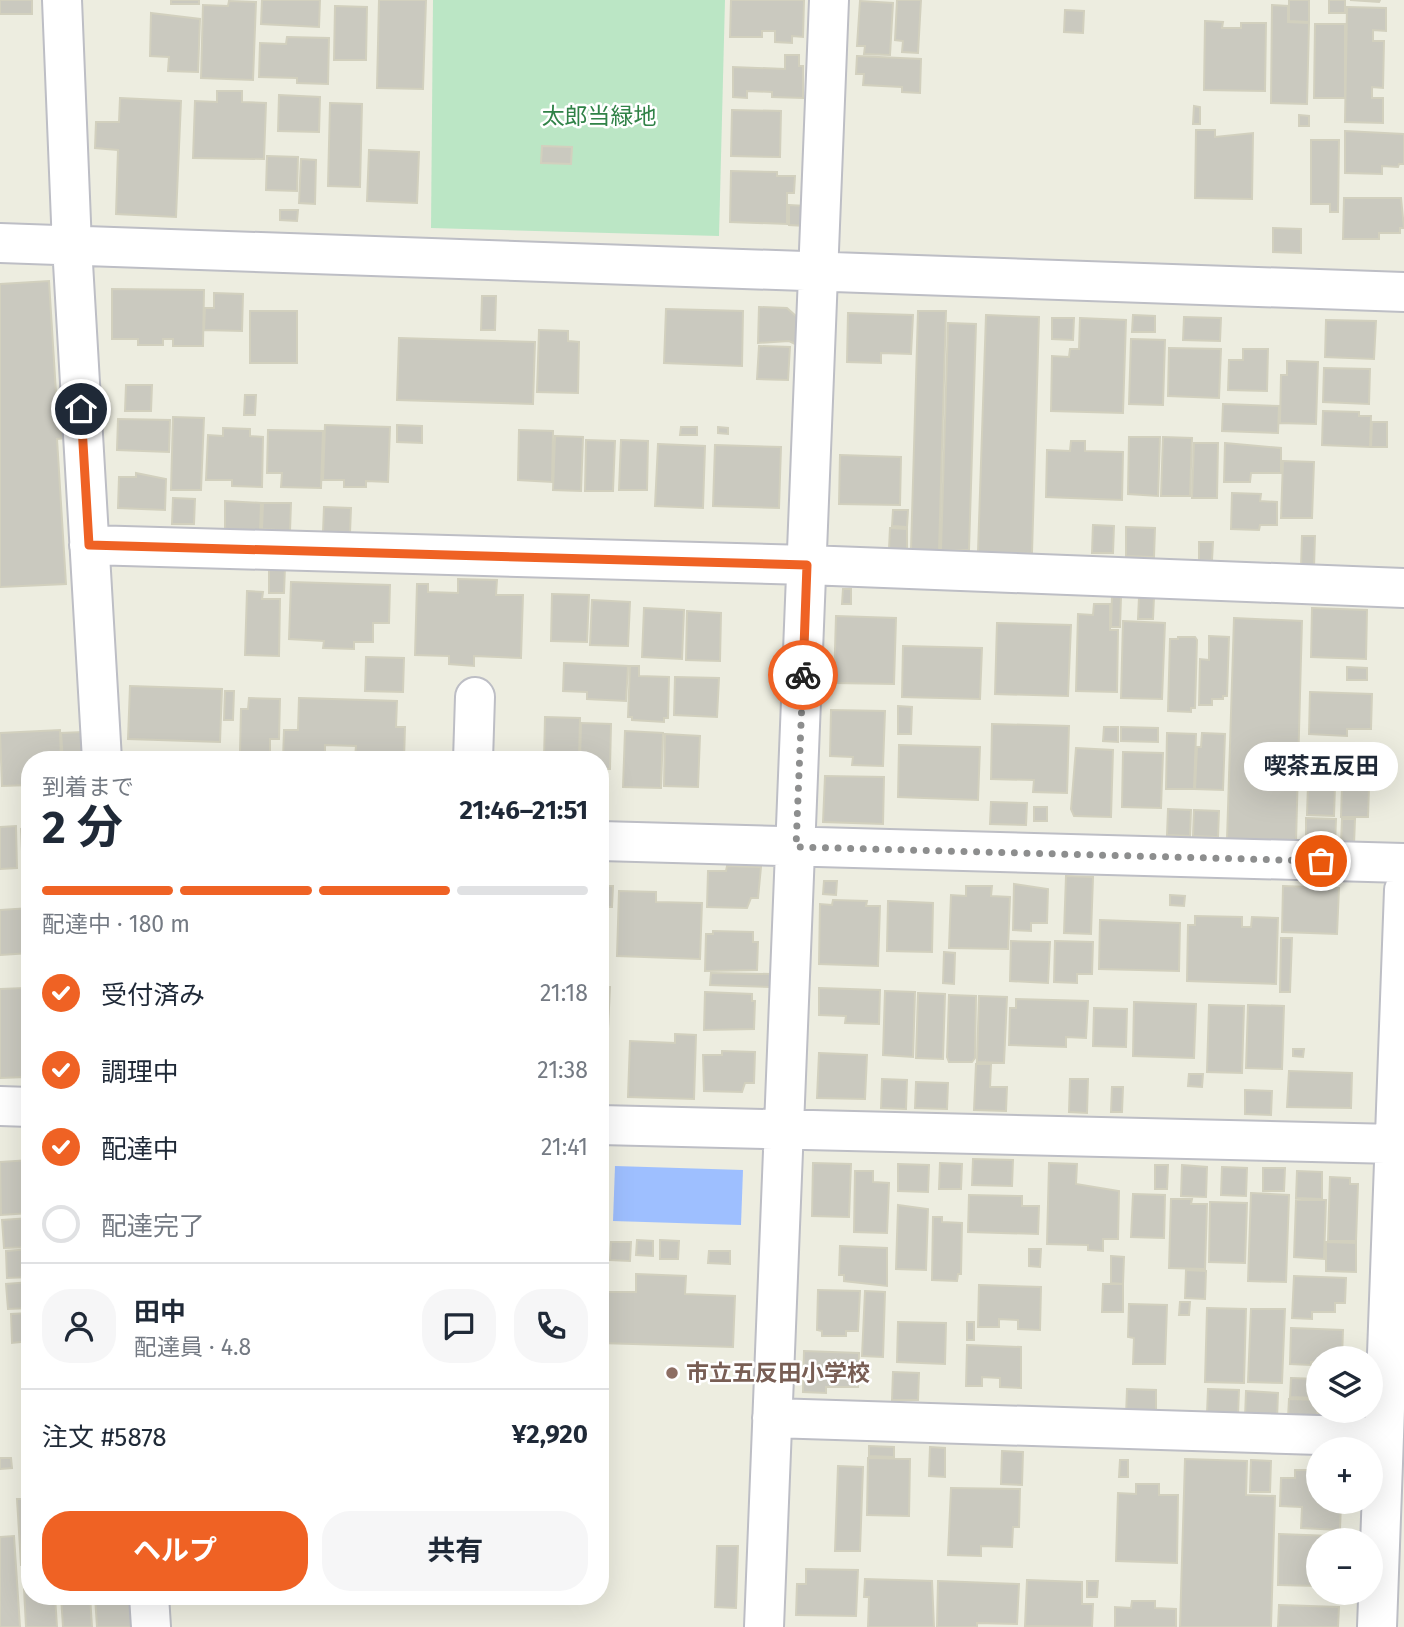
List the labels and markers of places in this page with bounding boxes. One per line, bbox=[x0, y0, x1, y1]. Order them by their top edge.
pin bbox=[51, 379, 111, 439]
callout: 喫茶五反田 bbox=[1244, 742, 1398, 791]
pin bbox=[1291, 831, 1351, 891]
place label: 市立五反田小学校 bbox=[686, 1359, 870, 1387]
marker: 市立五反田小学校 bbox=[664, 1365, 680, 1381]

